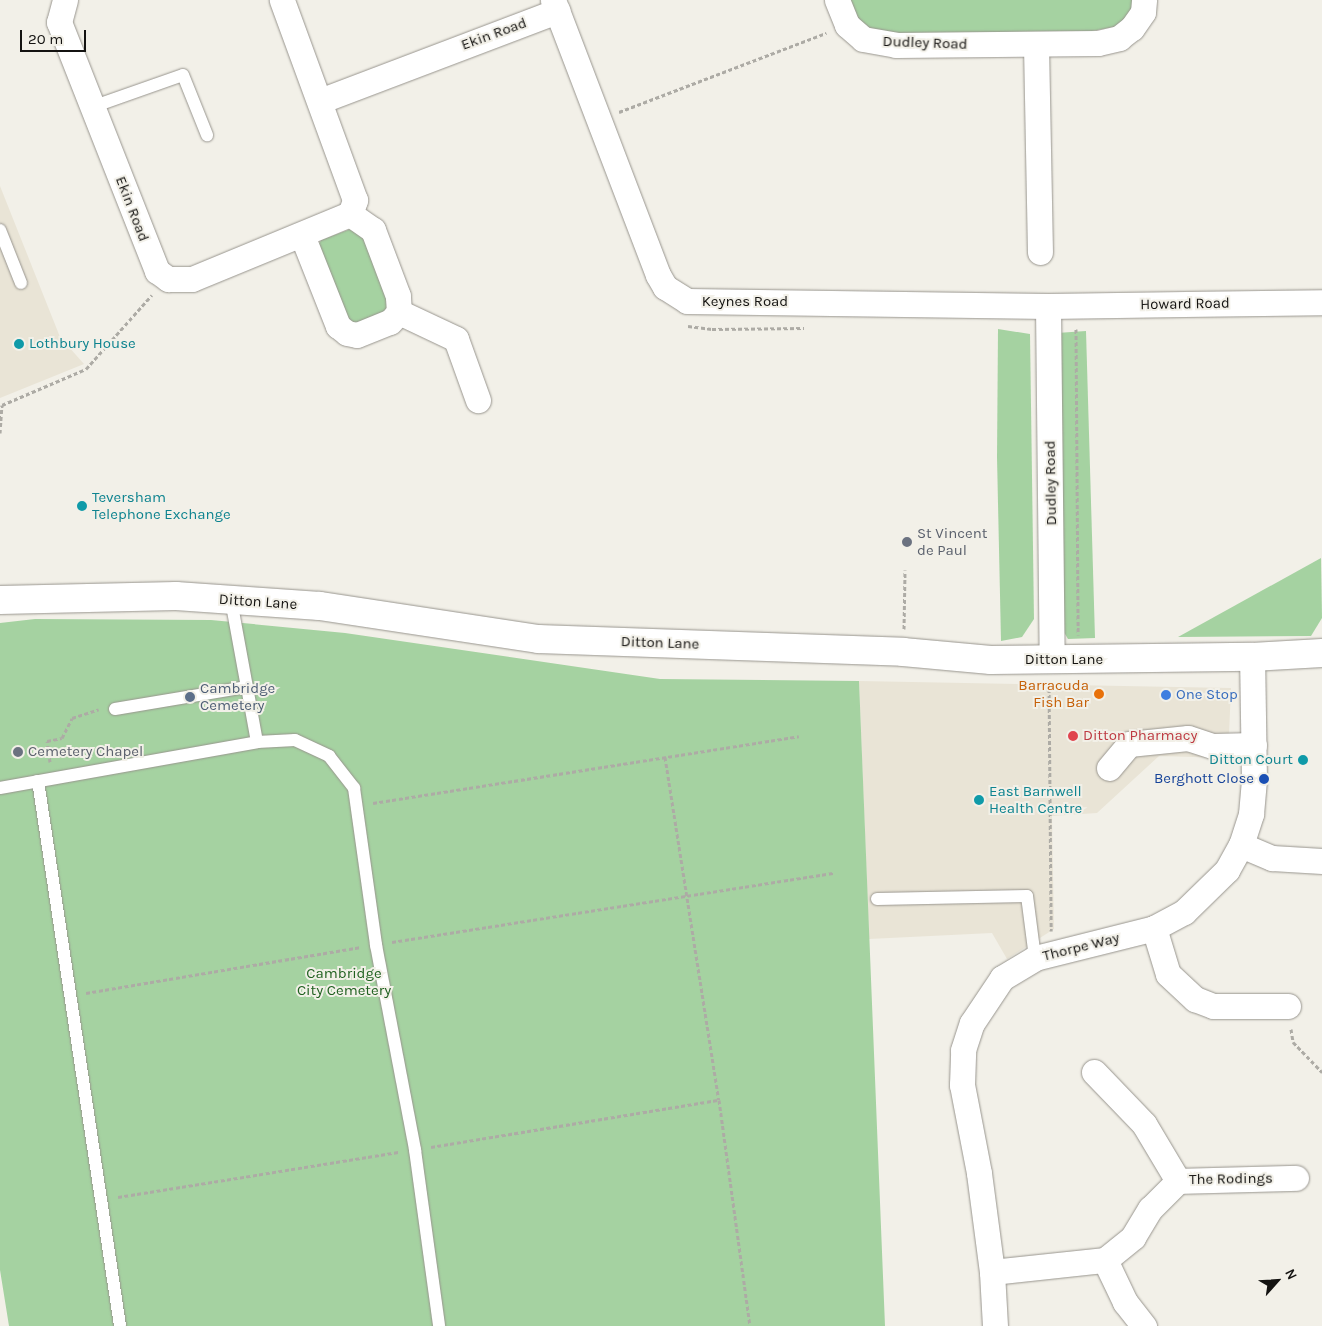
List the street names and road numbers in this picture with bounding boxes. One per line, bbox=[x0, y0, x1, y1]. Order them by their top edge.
street label: Ekin Road bbox=[459, 14, 529, 54]
street label: Dudley Road bbox=[882, 33, 968, 53]
street label: Ekin Road bbox=[111, 174, 153, 244]
street label: Keynes Road bbox=[702, 293, 788, 311]
street label: Howard Road bbox=[1140, 294, 1230, 314]
street label: Dudley Road bbox=[1041, 440, 1061, 526]
street label: Ditton Lane bbox=[218, 590, 298, 614]
street label: Ditton Lane bbox=[620, 633, 700, 653]
street label: Ditton Lane bbox=[1025, 651, 1103, 669]
street label: Thorpe Way bbox=[1041, 929, 1121, 965]
street label: The Rodings bbox=[1189, 1169, 1273, 1189]

